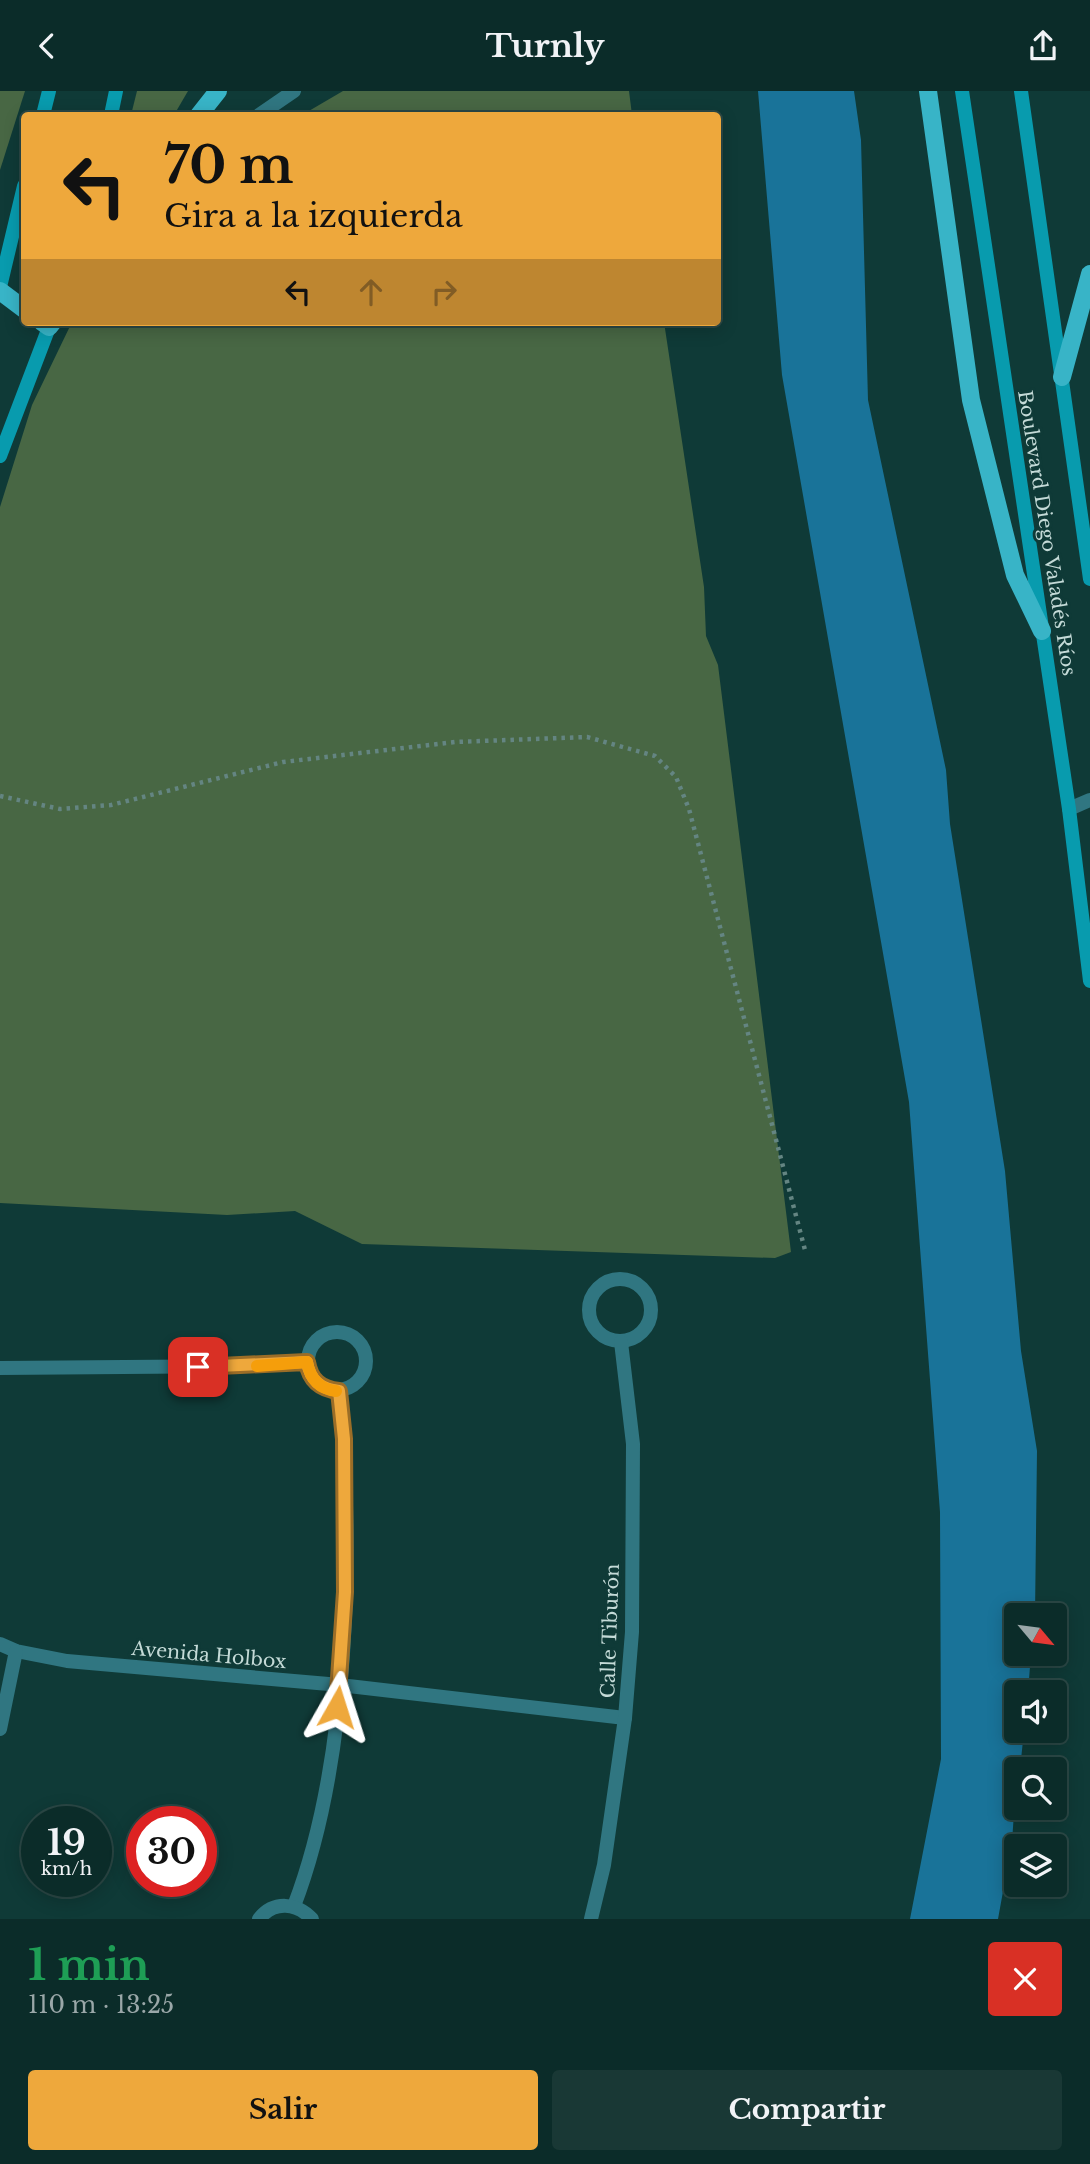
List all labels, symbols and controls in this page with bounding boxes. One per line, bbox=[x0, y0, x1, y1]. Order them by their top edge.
text: Turnly bbox=[485, 26, 605, 66]
icon: back bbox=[28, 27, 66, 65]
icon: share bbox=[1024, 27, 1062, 65]
text: 70 m bbox=[164, 135, 294, 196]
icon: left bbox=[49, 140, 140, 231]
text: Gira a la izquierda bbox=[164, 196, 463, 236]
icon: left bbox=[279, 273, 317, 311]
icon: ahead bbox=[352, 273, 390, 311]
icon: right bbox=[425, 273, 463, 311]
street label: Boulevard Diego Valadés Ríos bbox=[1013, 389, 1081, 677]
pin bbox=[168, 1337, 228, 1397]
icon: arrive bbox=[179, 1348, 217, 1386]
street label: Calle Tiburón bbox=[596, 1563, 624, 1699]
north arrow bbox=[1004, 1603, 1068, 1666]
map controls bbox=[1004, 1603, 1067, 1897]
street label: Avenida Holbox bbox=[130, 1637, 288, 1673]
position arrow bbox=[300, 1670, 374, 1744]
button: sound bbox=[1004, 1680, 1067, 1743]
button: search bbox=[1004, 1757, 1067, 1820]
speed limit sign: 30 bbox=[126, 1806, 217, 1897]
text: 19 bbox=[47, 1821, 86, 1864]
button: layers bbox=[1004, 1834, 1067, 1897]
text: km/h bbox=[41, 1858, 92, 1880]
text: 1 min bbox=[28, 1939, 150, 1991]
button: close bbox=[988, 1942, 1062, 2016]
text: 110 m · 13:25 bbox=[28, 1991, 174, 2019]
button: Salir bbox=[28, 2070, 538, 2150]
button: Compartir bbox=[552, 2070, 1062, 2150]

